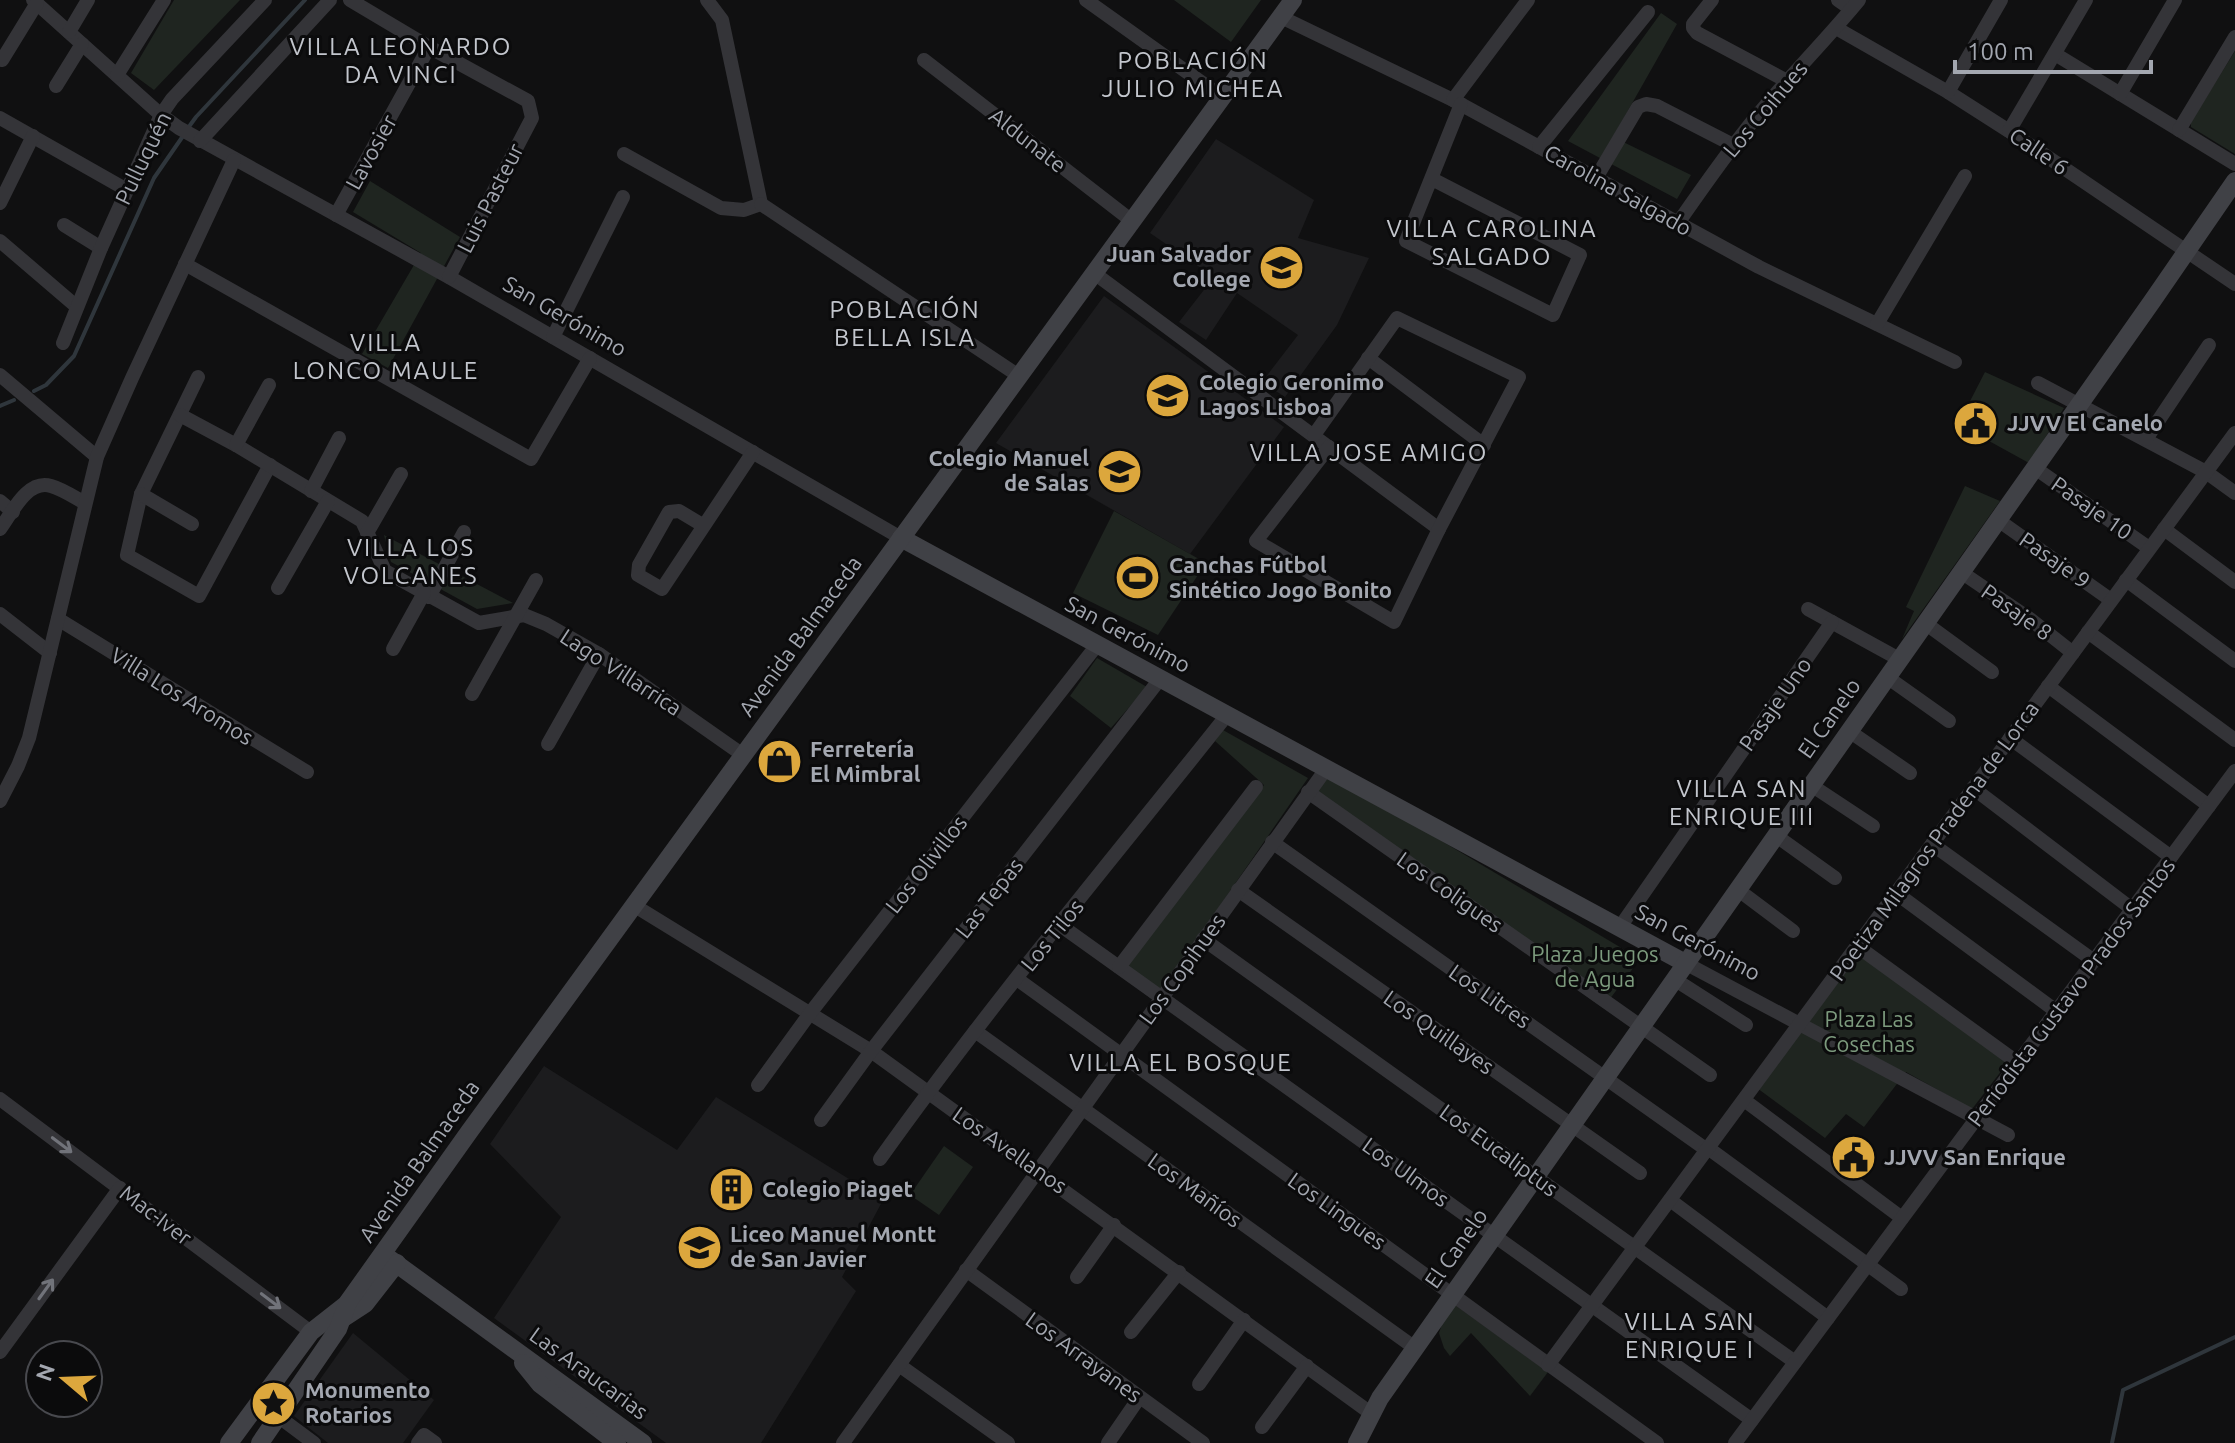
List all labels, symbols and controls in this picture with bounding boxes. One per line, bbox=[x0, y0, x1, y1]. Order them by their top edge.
scale bar bbox=[1955, 24, 2151, 74]
district label: VILLA LEONARDO DA VINCI bbox=[290, 33, 512, 88]
text: 100 m bbox=[1967, 38, 2034, 65]
district label: POBLACIÓN JULIO MICHEA bbox=[1102, 46, 1284, 102]
street label: Los Coihues bbox=[1717, 56, 1812, 162]
street label: Aldunate bbox=[985, 102, 1072, 177]
street label: Pulluquén bbox=[109, 107, 176, 208]
street label: Lavosier bbox=[340, 110, 402, 193]
street label: Calle 6 bbox=[2005, 122, 2074, 179]
street label: Luis Pasteur bbox=[451, 138, 528, 257]
street label: Carolina Salgado bbox=[1540, 139, 1696, 240]
district label: VILLA CAROLINA SALGADO bbox=[1386, 215, 1598, 270]
place label: Juan Salvador College bbox=[1107, 241, 1251, 291]
school or university icon: Juan Salvador College bbox=[1258, 243, 1306, 291]
street label: San Gerónimo bbox=[499, 270, 631, 361]
district label: POBLACIÓN BELLA ISLA bbox=[829, 295, 981, 351]
district label: VILLA LONCO MAULE bbox=[293, 329, 479, 384]
place label: Colegio Geronimo Lagos Lisboa bbox=[1199, 369, 1384, 419]
school or university icon: Colegio Geronimo Lagos Lisboa bbox=[1144, 371, 1192, 419]
public building icon: JJVV El Canelo bbox=[1952, 399, 2000, 447]
place label: JJVV El Canelo bbox=[2007, 410, 2163, 435]
district label: VILLA JOSE AMIGO bbox=[1250, 439, 1488, 466]
place label: Colegio Manuel de Salas bbox=[928, 445, 1089, 495]
school or university icon: Colegio Manuel de Salas bbox=[1096, 447, 1144, 495]
street label: Pasaje 10 bbox=[2047, 471, 2137, 544]
street label: Pasaje 9 bbox=[2015, 526, 2095, 593]
district label: VILLA LOS VOLCANES bbox=[343, 534, 479, 589]
street label: Avenida Balmaceda bbox=[733, 551, 866, 721]
place label: Canchas Fútbol Sintético Jogo Bonito bbox=[1169, 552, 1392, 602]
sports icon: Canchas Fútbol Sintético Jogo Bonito bbox=[1114, 554, 1162, 602]
street label: Pasaje 8 bbox=[1977, 578, 2057, 645]
street label: San Gerónimo bbox=[1061, 590, 1195, 677]
street label: Lago Villarrica bbox=[556, 623, 687, 720]
street label: Villa Los Aromos bbox=[106, 642, 258, 749]
street label: Pasaje Uno bbox=[1733, 652, 1816, 755]
street label: El Canelo bbox=[1792, 673, 1865, 762]
street label: Poetiza Milagros Pradena de Lorca bbox=[1824, 696, 2043, 985]
place label: Ferretería El Mimbral bbox=[810, 736, 921, 786]
shop icon: Ferretería El Mimbral bbox=[755, 738, 803, 786]
district label: VILLA SAN ENRIQUE III bbox=[1669, 775, 1815, 830]
street label: Los Olivillos bbox=[880, 810, 971, 917]
street label: Los Coligues bbox=[1393, 846, 1508, 937]
street label: Las Tepas bbox=[950, 853, 1027, 942]
street label: Periodista Gustavo Prados Santos bbox=[1962, 853, 2180, 1131]
street label: Los Tilos bbox=[1015, 894, 1088, 976]
street label: San Gerónimo bbox=[1631, 898, 1765, 985]
street label: Los Copihues bbox=[1133, 909, 1230, 1029]
park label: Plaza Juegos de Agua bbox=[1531, 941, 1659, 991]
street label: Los Litres bbox=[1445, 958, 1536, 1033]
street label: Los Quillayes bbox=[1379, 984, 1499, 1079]
park label: Plaza Las Cosechas bbox=[1823, 1006, 1915, 1056]
district label: VILLA EL BOSQUE bbox=[1069, 1049, 1293, 1076]
street label: Avenida Balmaceda bbox=[353, 1075, 484, 1246]
street label: Los Eucaliptus bbox=[1435, 1098, 1563, 1201]
street label: Los Avellanos bbox=[948, 1101, 1072, 1198]
street label: Los Ulmos bbox=[1358, 1132, 1454, 1211]
public building icon: JJVV San Enrique bbox=[1829, 1133, 1877, 1181]
one-way arrow bbox=[51, 1137, 73, 1154]
place label: JJVV San Enrique bbox=[1884, 1144, 2066, 1169]
street label: Los Mañíos bbox=[1144, 1147, 1247, 1232]
building icon: Colegio Piaget bbox=[707, 1165, 755, 1213]
street label: Los Lingues bbox=[1284, 1167, 1391, 1254]
place label: Colegio Piaget bbox=[762, 1176, 913, 1201]
street label: Mac-Iver bbox=[115, 1180, 198, 1250]
street label: El Canelo bbox=[1419, 1203, 1492, 1292]
place label: Liceo Manuel Montt de San Javier bbox=[730, 1221, 936, 1271]
school or university icon: Liceo Manuel Montt de San Javier bbox=[675, 1223, 723, 1271]
one-way arrow bbox=[37, 1279, 54, 1300]
one-way arrow bbox=[259, 1293, 281, 1310]
street label: Los Arrayanes bbox=[1022, 1306, 1147, 1407]
district label: VILLA SAN ENRIQUE I bbox=[1625, 1308, 1755, 1363]
street label: Las Araucarias bbox=[525, 1321, 653, 1424]
north arrow bbox=[24, 1339, 104, 1419]
text: N bbox=[30, 1360, 59, 1384]
place label: Monumento Rotarios bbox=[305, 1377, 430, 1427]
place icon: Monumento Rotarios bbox=[250, 1379, 298, 1427]

